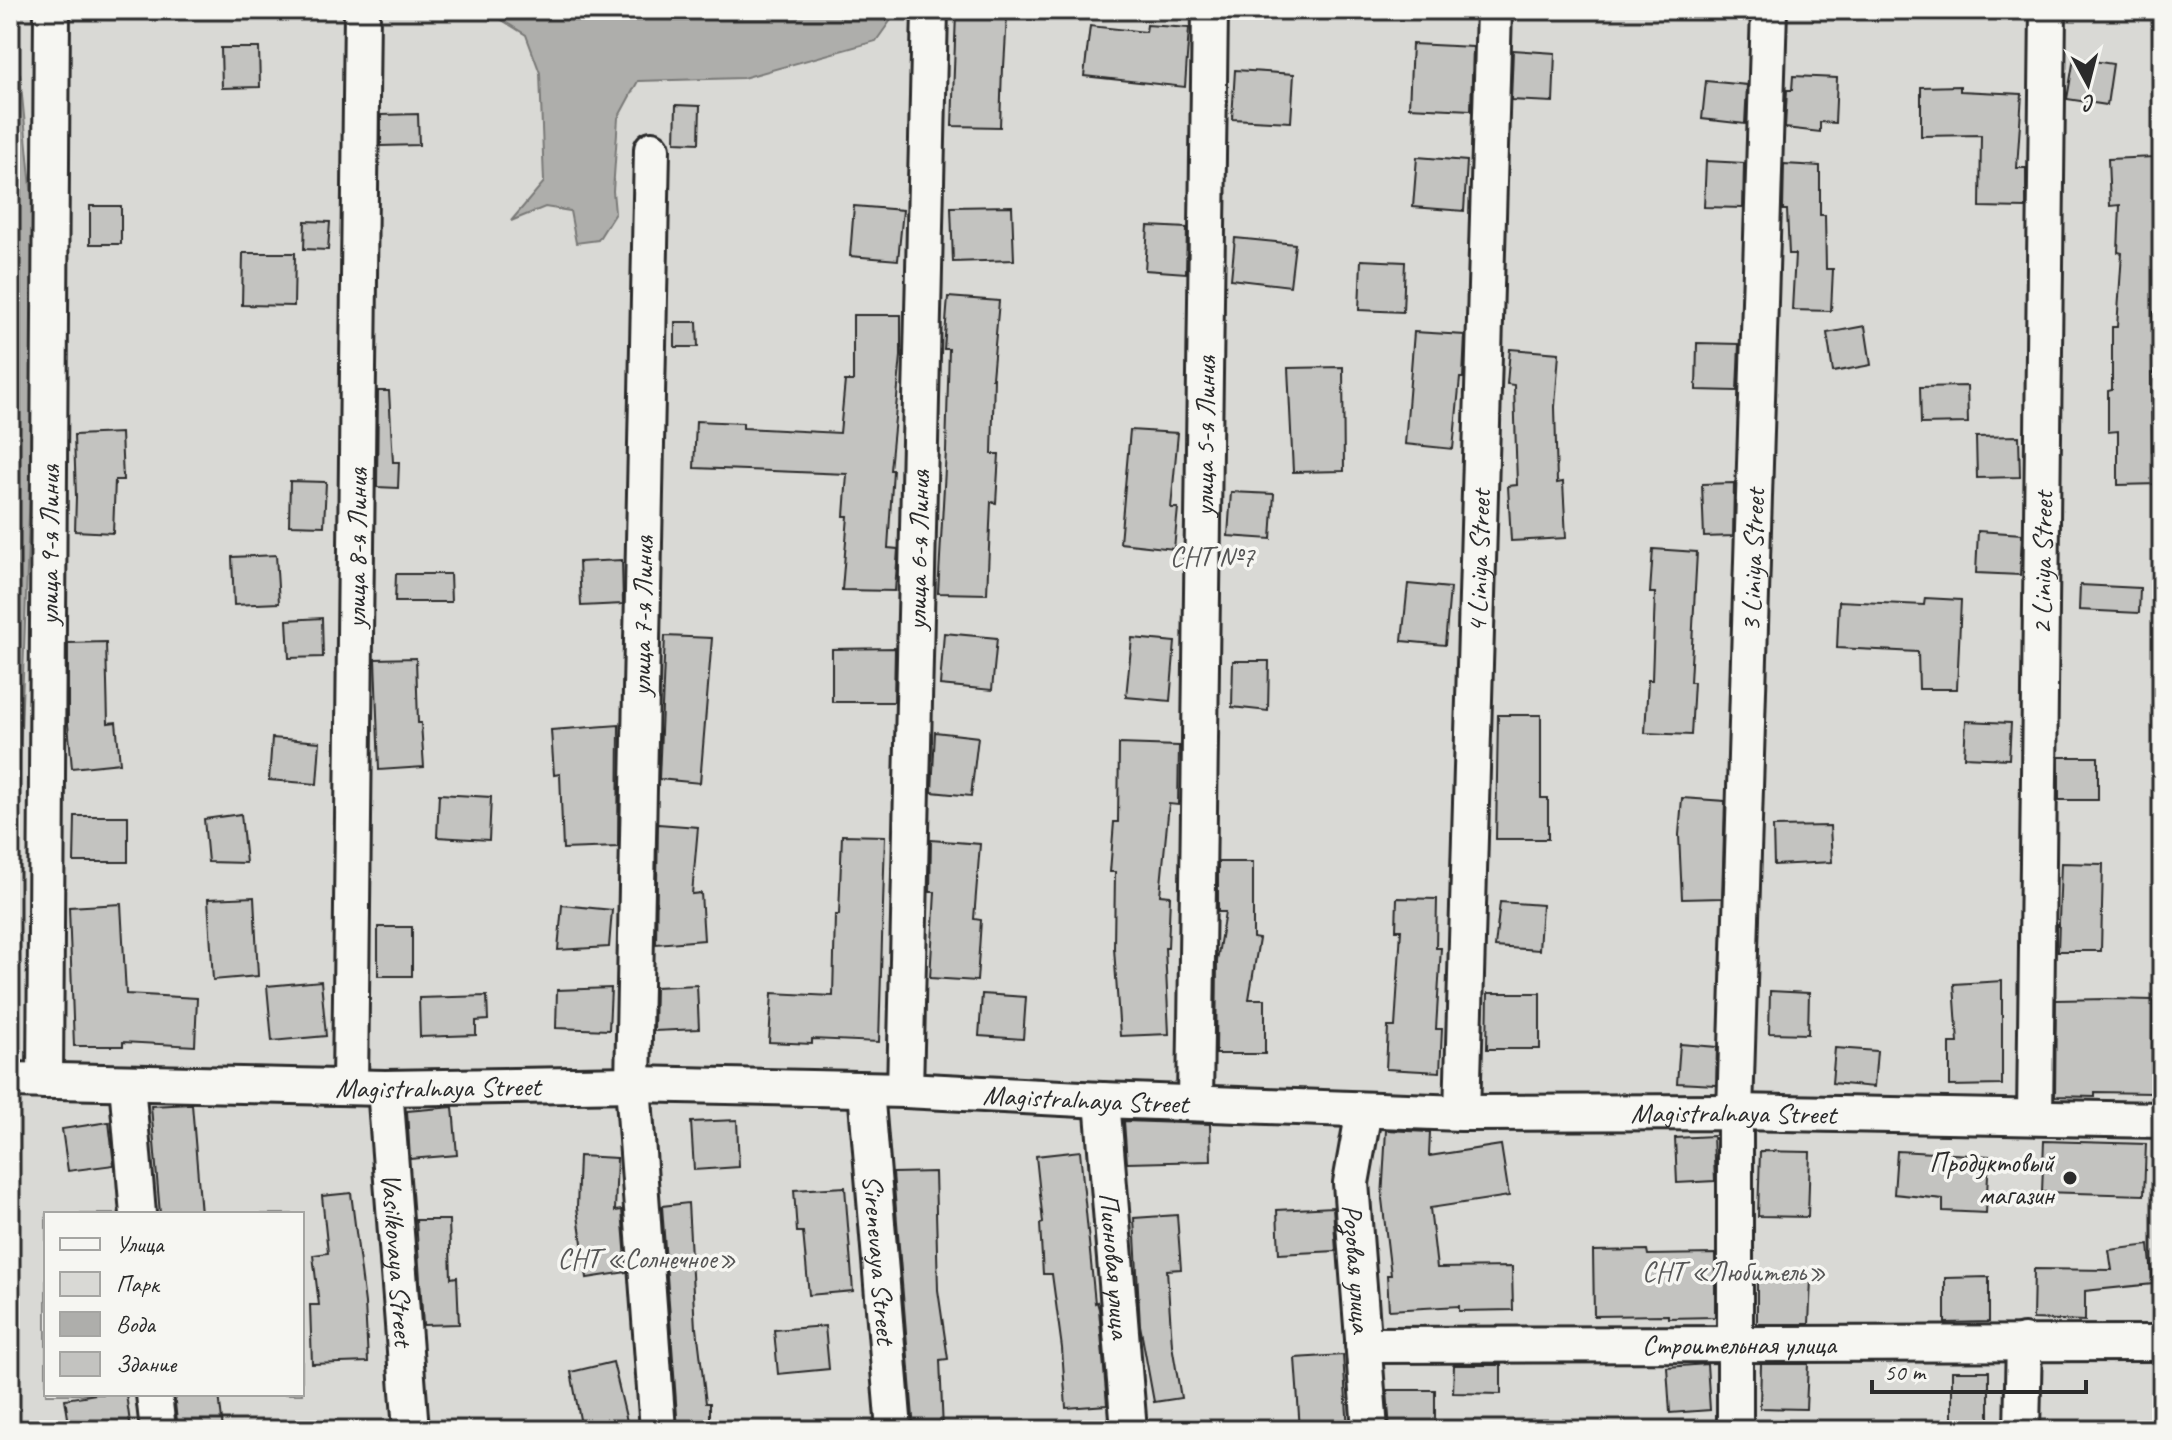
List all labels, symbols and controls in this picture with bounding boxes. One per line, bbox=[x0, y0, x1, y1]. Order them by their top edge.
north arrow bbox=[2048, 44, 2128, 124]
text: С bbox=[2080, 88, 2097, 118]
street label: улица 5-я Линия bbox=[1186, 355, 1223, 518]
street label: улица 9-я Линия bbox=[30, 464, 67, 627]
street label: улица 8-я Линия bbox=[338, 467, 374, 630]
street label: улица 6-я Линия bbox=[898, 469, 937, 633]
street label: 3 Liniya Street bbox=[1732, 486, 1772, 632]
street label: 4 Liniya Street bbox=[1458, 487, 1498, 633]
street label: 2 Liniya Street bbox=[2023, 489, 2060, 635]
street label: улица 7-я Линия bbox=[623, 535, 661, 698]
park label: СНТ №7 bbox=[1170, 539, 1256, 574]
street label: Magistralnaya Street bbox=[335, 1068, 543, 1106]
street label: Magistralnaya Street bbox=[982, 1076, 1191, 1121]
street label: Magistralnaya Street bbox=[1631, 1094, 1839, 1131]
place label: Продуктовый магазин bbox=[1929, 1145, 2055, 1212]
marker: Продуктовый магазин bbox=[2061, 1169, 2079, 1187]
street label: Vasilkovaya Street bbox=[374, 1172, 422, 1350]
street label: Sirenevaya Street bbox=[856, 1174, 905, 1348]
street label: Пионовая улица bbox=[1092, 1191, 1139, 1342]
street label: Розовая улица bbox=[1335, 1203, 1380, 1336]
legend bbox=[44, 1212, 304, 1396]
text: Улица bbox=[116, 1229, 165, 1259]
park label: СНТ «Солнечное» bbox=[558, 1241, 736, 1276]
park label: СНТ «Любитель» bbox=[1642, 1254, 1826, 1289]
text: Парк bbox=[116, 1269, 161, 1299]
text: Вода bbox=[116, 1309, 156, 1339]
street label: Строительная улица bbox=[1642, 1326, 1838, 1362]
scale bar bbox=[1872, 1344, 2086, 1394]
text: Здание bbox=[116, 1349, 178, 1379]
text: 50 m bbox=[1884, 1357, 1927, 1387]

